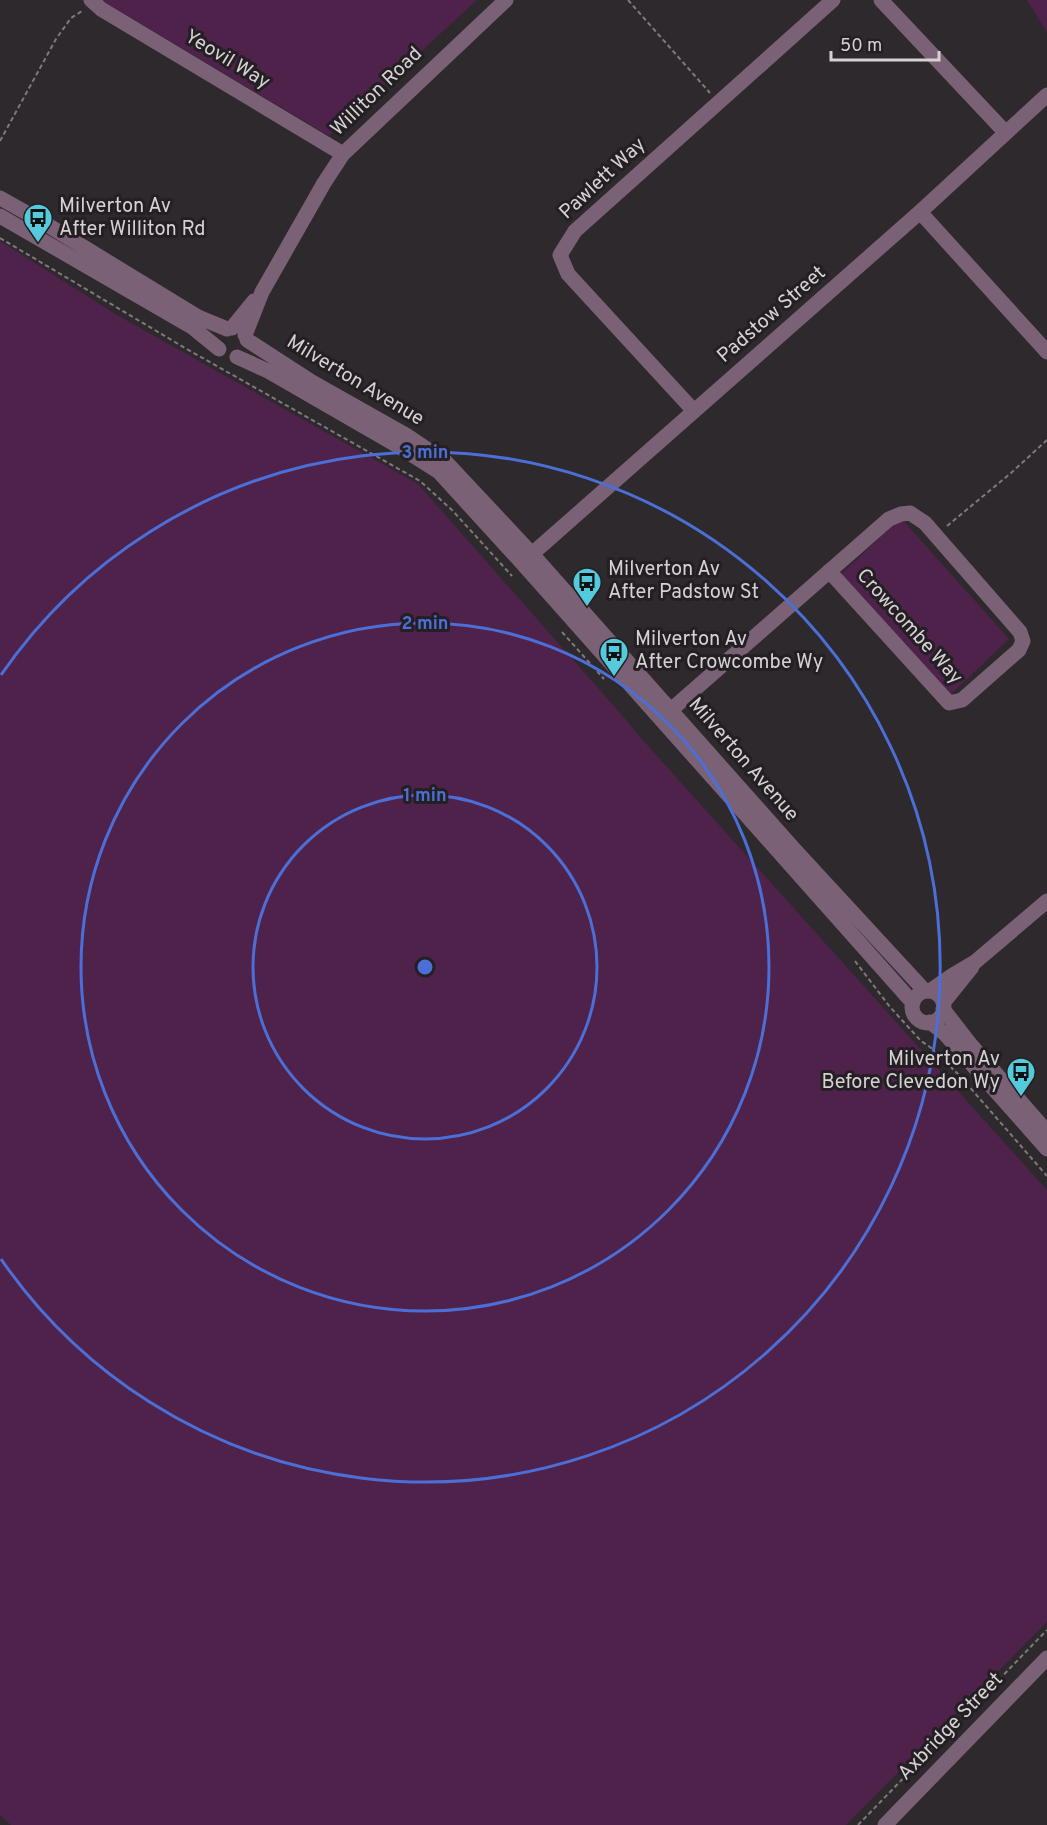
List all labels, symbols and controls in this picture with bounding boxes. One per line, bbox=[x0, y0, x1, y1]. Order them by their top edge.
street label: Yeovil Way bbox=[179, 24, 275, 96]
scale bar bbox=[831, 24, 939, 62]
text: 50 m bbox=[840, 35, 882, 58]
street label: Williton Road bbox=[325, 42, 429, 142]
street label: Pawlett Way bbox=[554, 132, 652, 226]
place label: Milverton Av After Williton Rd bbox=[59, 194, 205, 243]
bus stop icon: Milverton Av After Williton Rd bbox=[22, 202, 54, 244]
street label: Padstow Street bbox=[712, 261, 832, 369]
street label: Milverton Avenue bbox=[281, 330, 429, 432]
text: 3 min bbox=[402, 442, 448, 465]
place label: Milverton Av After Padstow St bbox=[608, 557, 759, 606]
street label: Crowcombe Way bbox=[850, 564, 968, 690]
bus stop icon: Milverton Av After Padstow St bbox=[571, 566, 603, 608]
text: 2 min bbox=[401, 613, 449, 636]
place label: Milverton Av After Crowcombe Wy bbox=[635, 627, 823, 676]
bus stop icon: Milverton Av After Crowcombe Wy bbox=[598, 636, 630, 678]
street label: Milverton Avenue bbox=[682, 693, 804, 827]
text: 1 min bbox=[403, 785, 447, 808]
centre of rings bbox=[415, 957, 435, 977]
place label: Milverton Av Before Clevedon Wy bbox=[822, 1047, 1000, 1096]
bus stop icon: Milverton Av Before Clevedon Wy bbox=[1005, 1056, 1037, 1098]
street label: Axbridge Street bbox=[893, 1667, 1009, 1787]

